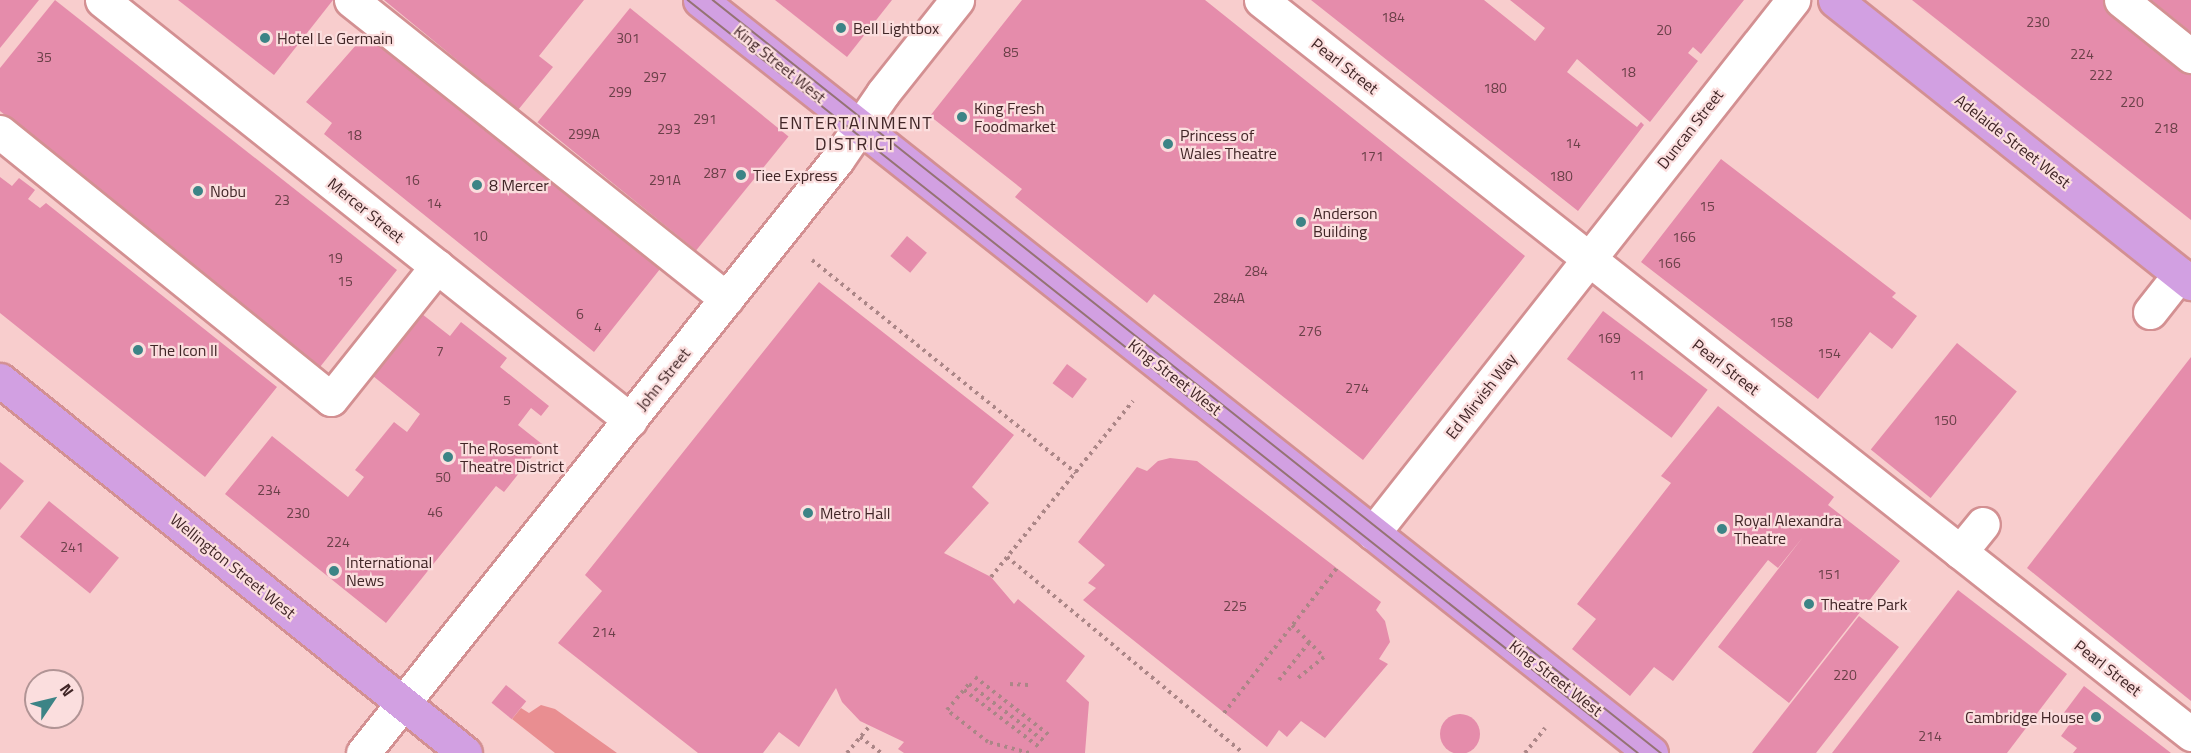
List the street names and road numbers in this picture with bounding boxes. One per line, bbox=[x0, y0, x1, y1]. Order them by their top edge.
street label: King Street West bbox=[730, 21, 830, 107]
street label: Pearl Street bbox=[1308, 34, 1382, 98]
street label: Duncan Street bbox=[1653, 85, 1727, 173]
street label: Adelaide Street West bbox=[1952, 90, 2074, 192]
street label: Mercer Street bbox=[324, 174, 408, 246]
street label: King Street West bbox=[1125, 335, 1225, 419]
street label: Pearl Street bbox=[1689, 335, 1763, 399]
street label: John Street bbox=[632, 344, 694, 414]
street label: Ed Mirvish Way bbox=[1442, 349, 1520, 443]
street label: Wellington Street West bbox=[167, 510, 299, 622]
street label: King Street West bbox=[1506, 636, 1606, 720]
street label: Pearl Street bbox=[2071, 636, 2145, 700]

